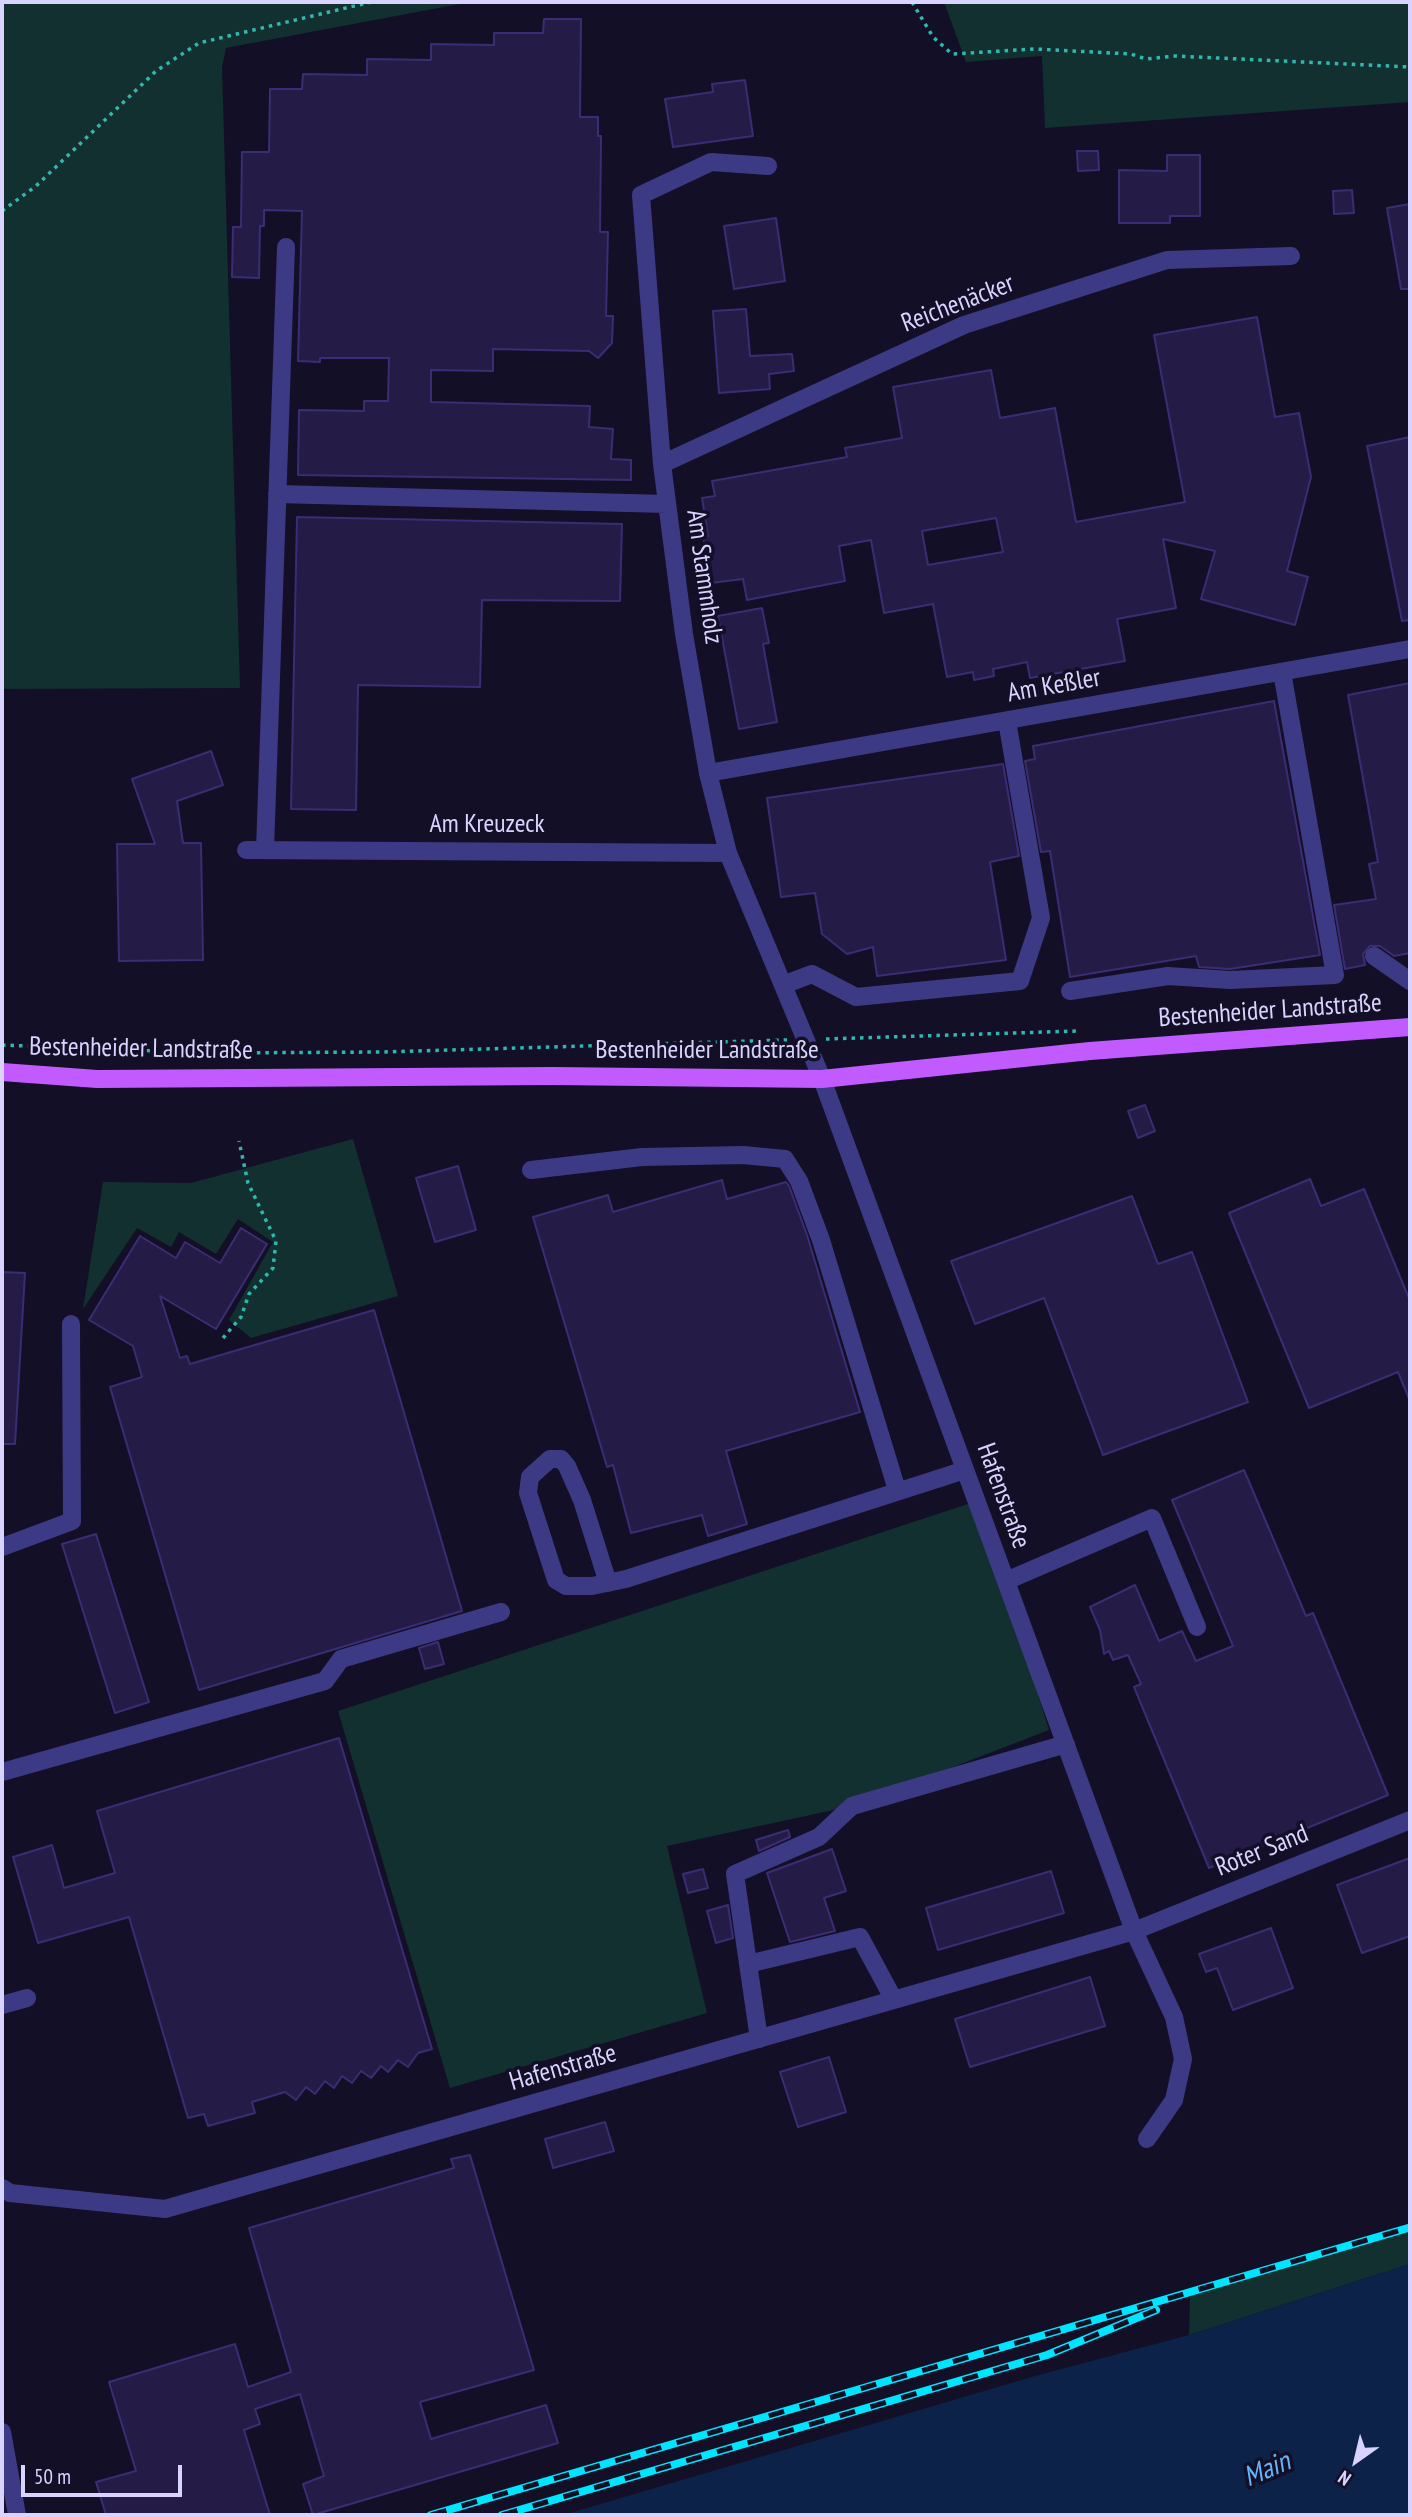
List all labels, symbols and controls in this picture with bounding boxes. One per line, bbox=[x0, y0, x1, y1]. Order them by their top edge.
street label: Reichenäcker bbox=[897, 268, 1019, 340]
street label: Am Stammholz bbox=[679, 508, 729, 646]
street label: Am Keßler bbox=[1005, 662, 1103, 710]
street label: Am Kreuzeck bbox=[429, 809, 545, 841]
street label: Bestenheider Landstraße bbox=[1157, 988, 1383, 1034]
street label: Bestenheider Landstraße bbox=[29, 1031, 253, 1067]
street label: Bestenheider Landstraße bbox=[595, 1035, 819, 1067]
street label: Hafenstraße bbox=[970, 1439, 1036, 1553]
street label: Roter Sand bbox=[1211, 1818, 1313, 1884]
street label: Hafenstraße bbox=[506, 2038, 620, 2098]
north arrow bbox=[1321, 2426, 1391, 2496]
water label: Main bbox=[1239, 2445, 1295, 2495]
scale bar bbox=[24, 2450, 186, 2494]
text: 50 m bbox=[34, 2463, 71, 2490]
text: N bbox=[1333, 2466, 1355, 2491]

